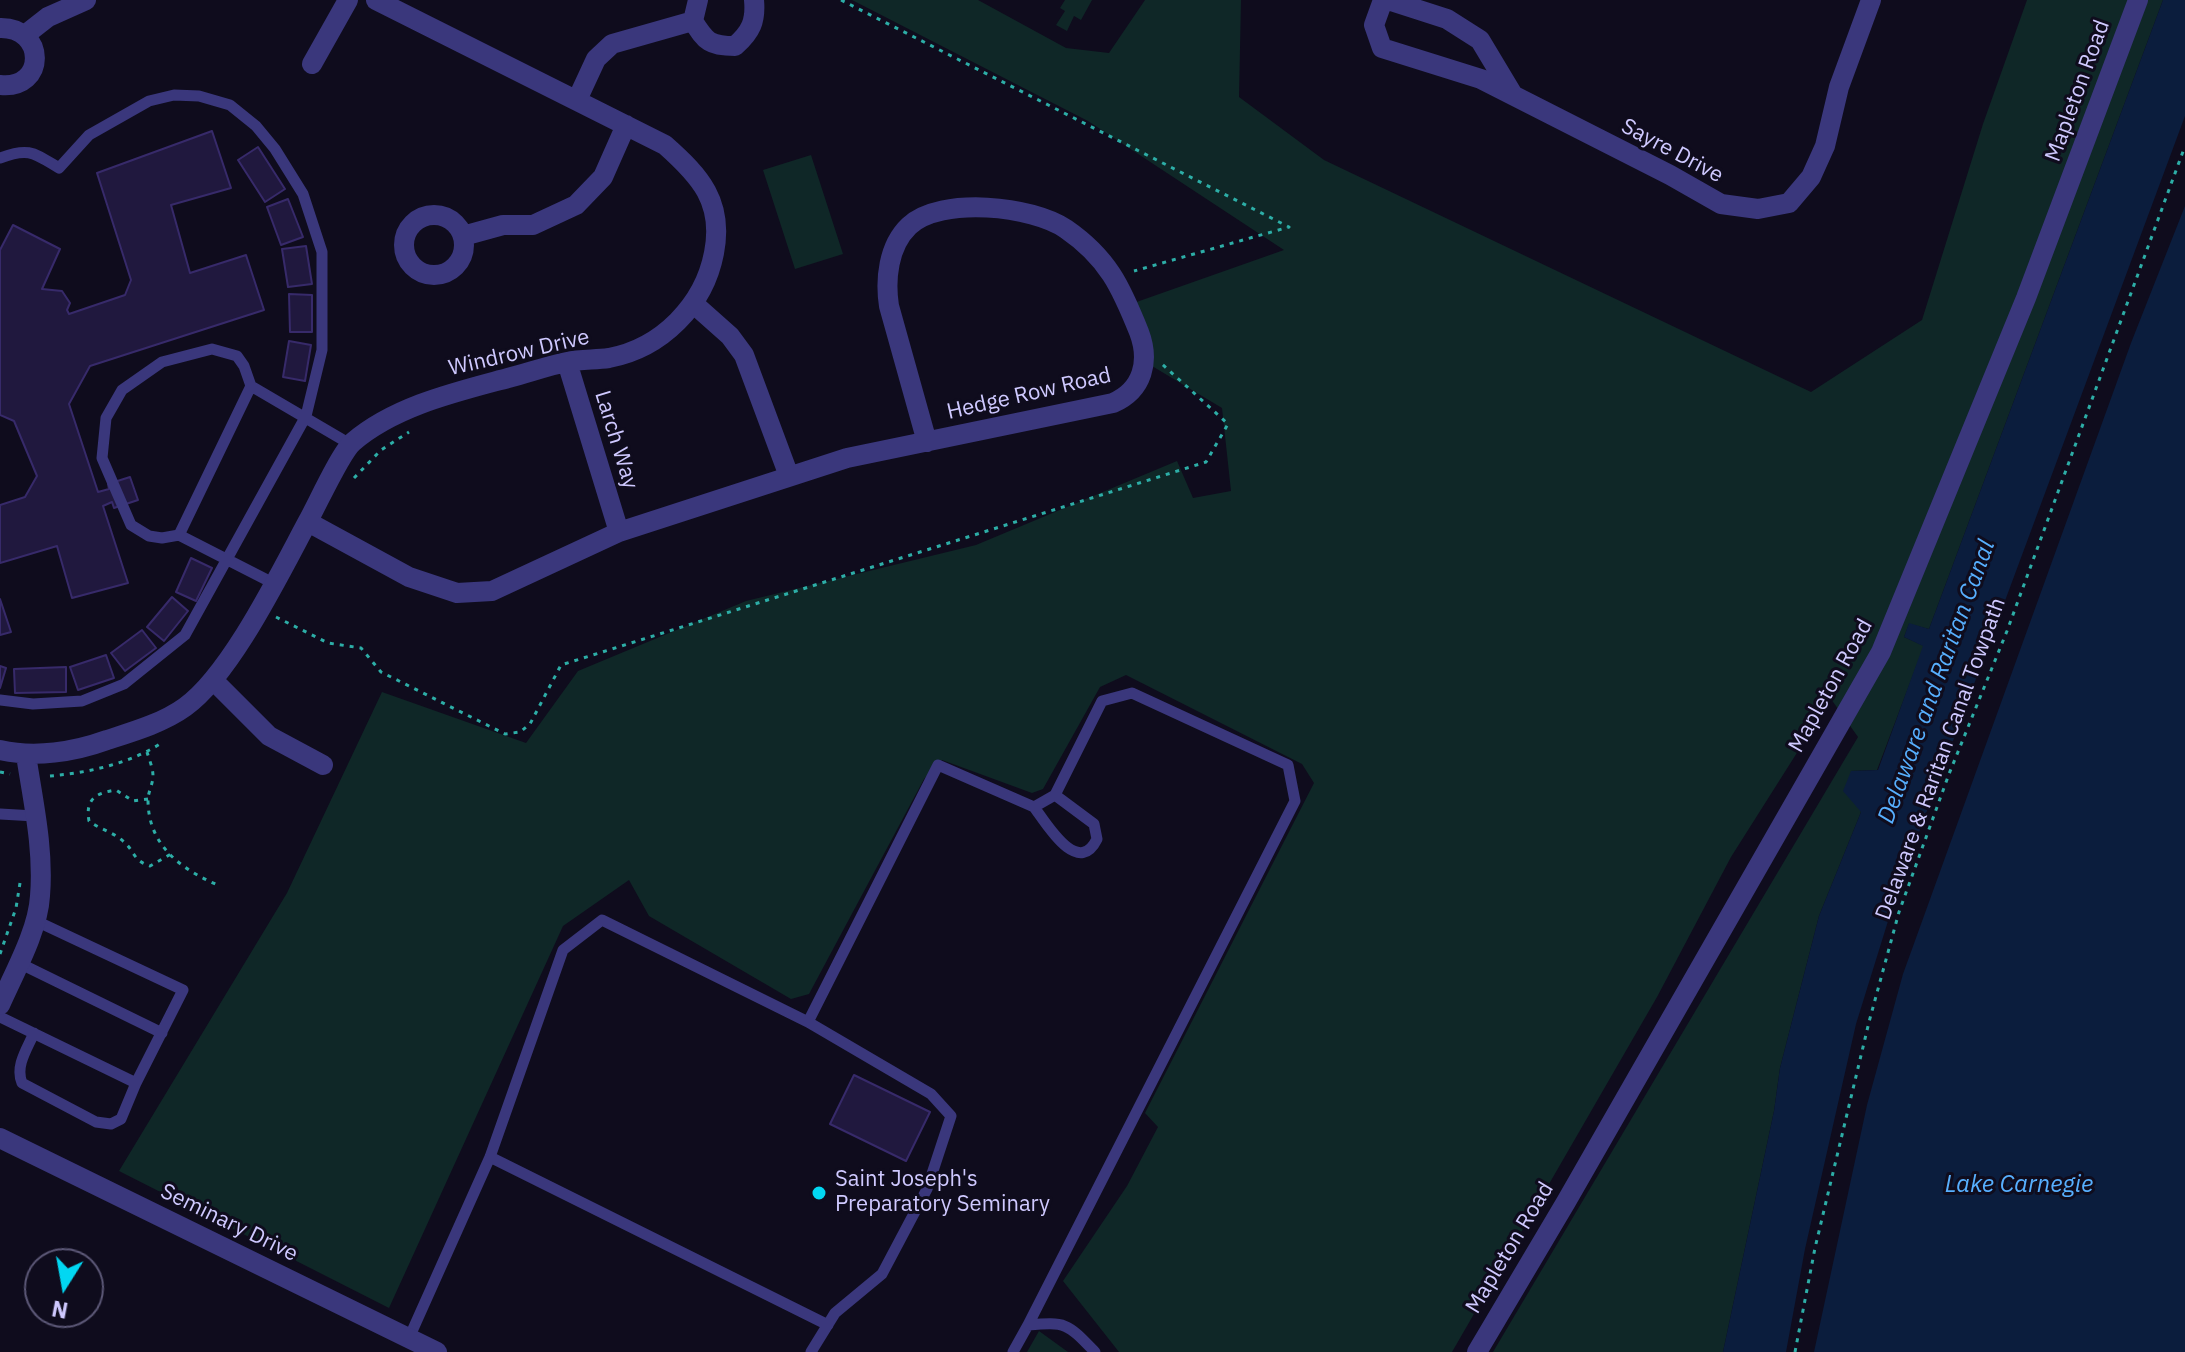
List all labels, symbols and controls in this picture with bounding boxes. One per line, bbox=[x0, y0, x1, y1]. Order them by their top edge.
street label: Mapleton Road bbox=[2040, 17, 2116, 165]
street label: Sayre Drive bbox=[1616, 113, 1728, 189]
street label: Windrow Drive bbox=[446, 324, 592, 382]
street label: Hedge Row Road bbox=[944, 362, 1114, 426]
street label: Larch Way bbox=[589, 388, 643, 492]
water label: Delaware and Raritan Canal bbox=[1872, 536, 2002, 828]
street label: Delaware & Raritan Canal Towpath bbox=[1870, 594, 2012, 924]
street label: Mapleton Road bbox=[1783, 615, 1879, 757]
place label: Saint Joseph's Preparatory Seminary bbox=[835, 1167, 1050, 1218]
water label: Lake Carnegie bbox=[1945, 1171, 2093, 1199]
street label: Mapleton Road bbox=[1460, 1177, 1560, 1319]
street label: Seminary Drive bbox=[156, 1178, 302, 1268]
marker: Saint Joseph's Preparatory Seminary bbox=[810, 1184, 828, 1202]
north arrow bbox=[24, 1248, 104, 1328]
text: N bbox=[49, 1294, 70, 1326]

